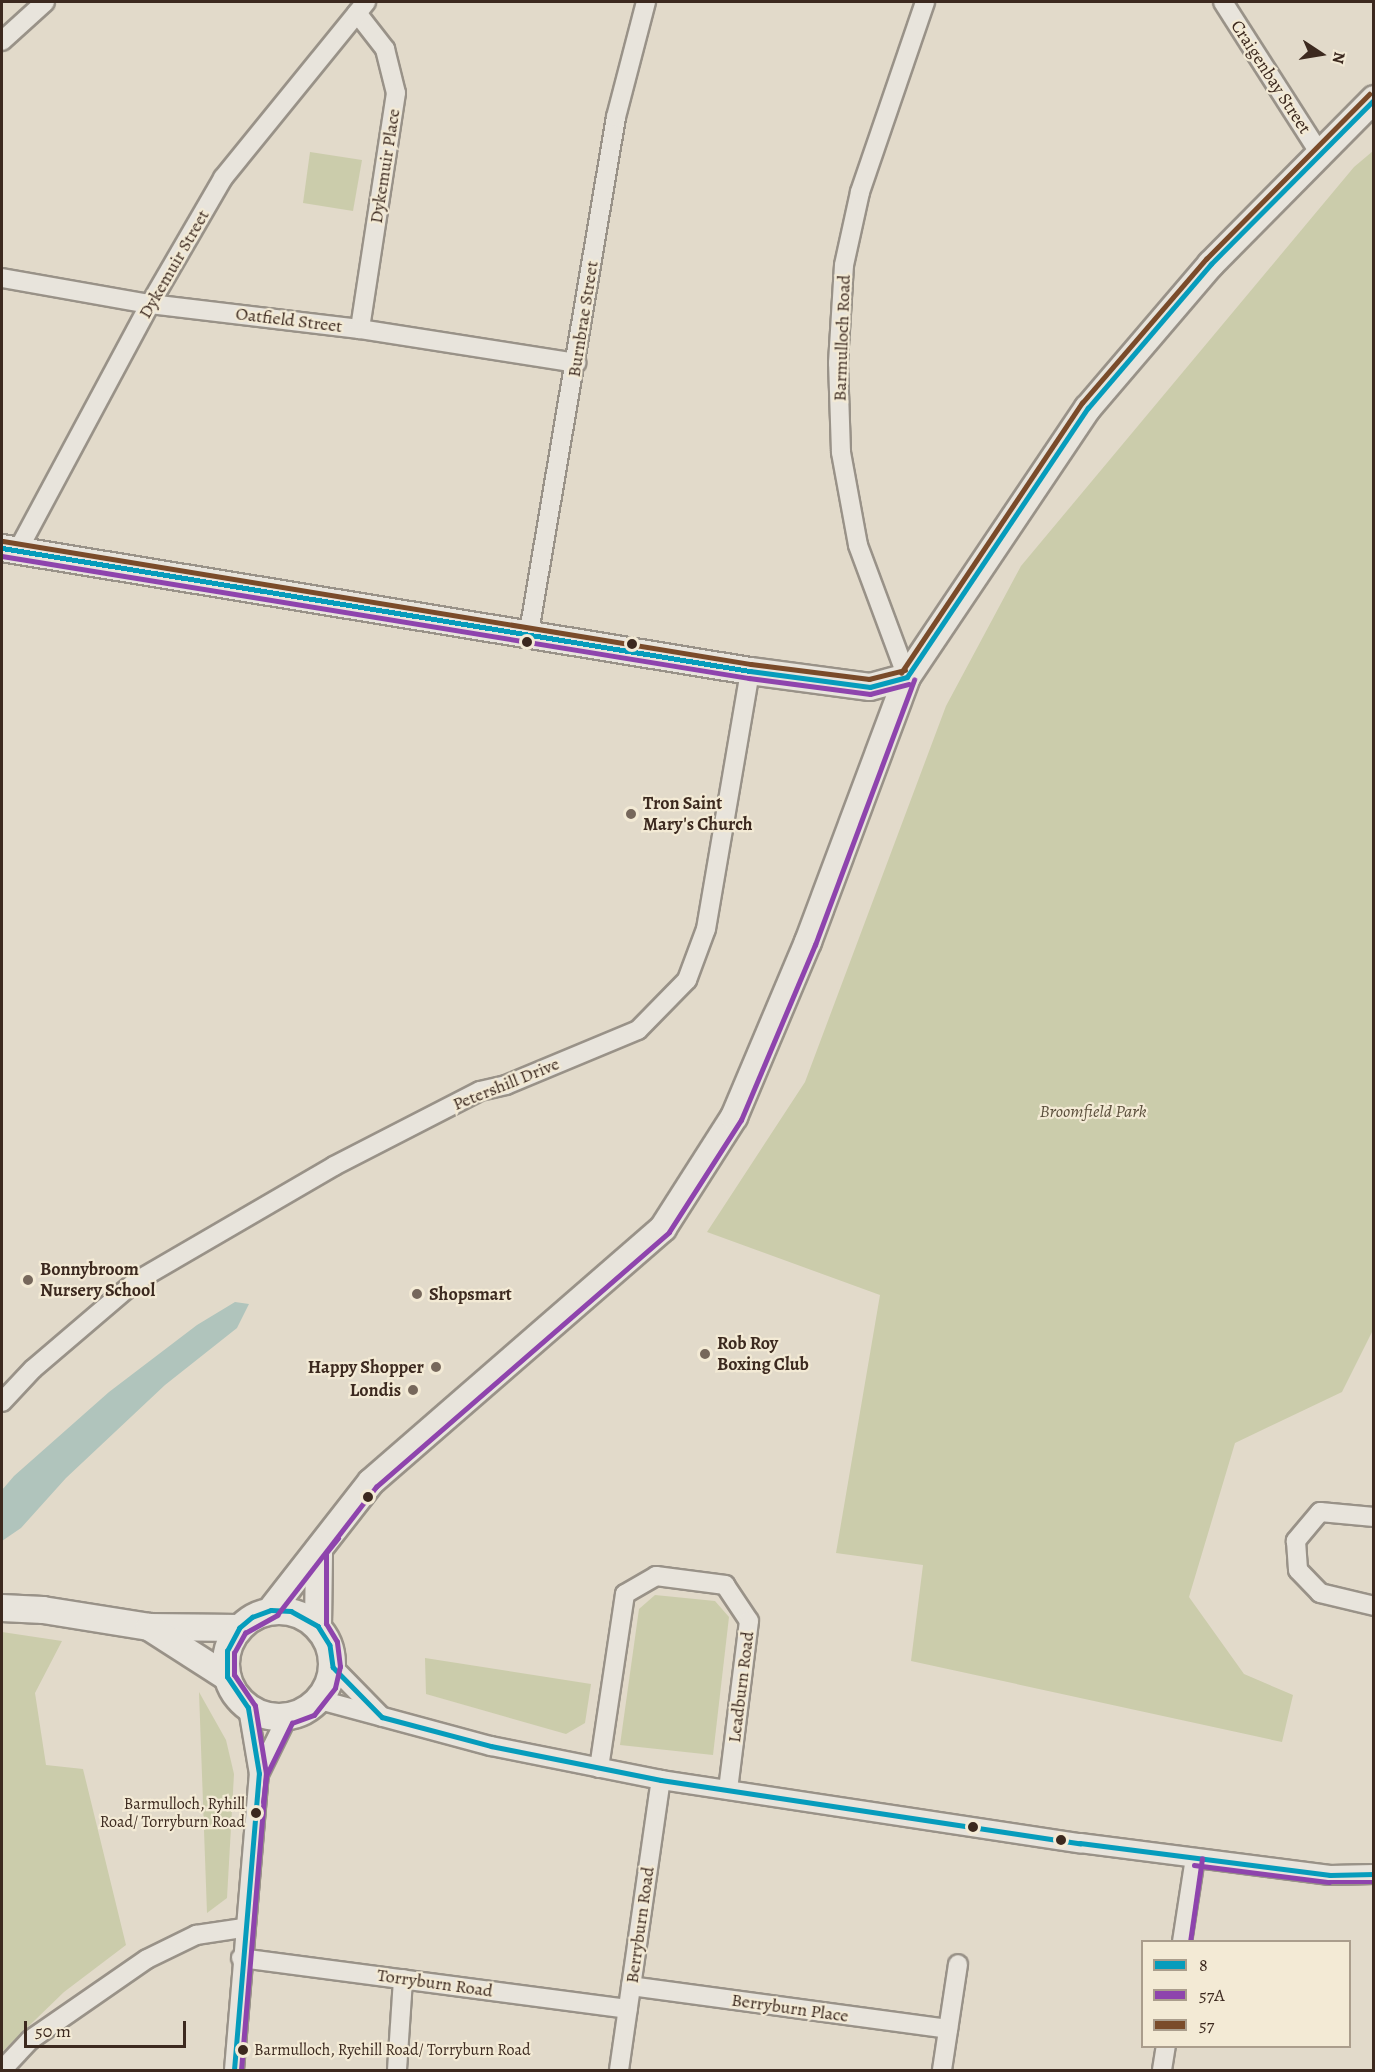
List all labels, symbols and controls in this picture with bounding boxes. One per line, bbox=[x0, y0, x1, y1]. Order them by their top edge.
street label: Craigenbay Street bbox=[1226, 16, 1316, 138]
north arrow bbox=[1291, 24, 1351, 84]
text: N bbox=[1327, 50, 1351, 66]
street label: Dykemuir Place bbox=[365, 107, 405, 225]
street label: Dykemuir Street bbox=[134, 206, 214, 322]
street label: Burnbrae Street bbox=[563, 259, 603, 379]
street label: Barmulloch Road bbox=[829, 274, 855, 402]
street label: Oatfield Street bbox=[234, 303, 344, 337]
unlabelled marker bbox=[521, 636, 533, 648]
unlabelled marker bbox=[626, 638, 638, 650]
place label: Tron Saint Mary's Church bbox=[643, 793, 753, 836]
marker: Tron Saint Mary's Church bbox=[624, 807, 638, 821]
street label: Petershill Drive bbox=[450, 1053, 562, 1115]
park label: Broomfield Park bbox=[1040, 1100, 1146, 1122]
place label: Bonnybroom Nursery School bbox=[40, 1259, 155, 1302]
marker: Bonnybroom Nursery School bbox=[21, 1273, 35, 1287]
place label: Shopsmart bbox=[429, 1283, 512, 1305]
marker: Shopsmart bbox=[410, 1287, 424, 1301]
place label: Rob Roy Boxing Club bbox=[717, 1333, 809, 1376]
marker: Rob Roy Boxing Club bbox=[698, 1347, 712, 1361]
place label: Happy Shopper bbox=[308, 1356, 424, 1378]
marker: Happy Shopper bbox=[429, 1360, 443, 1374]
place label: Londis bbox=[350, 1379, 401, 1401]
marker: Londis bbox=[406, 1383, 420, 1397]
unlabelled marker bbox=[362, 1491, 374, 1503]
street label: Leadburn Road bbox=[723, 1630, 759, 1744]
place label: Barmulloch, Ryhill Road/ Torryburn Road bbox=[100, 1794, 245, 1832]
marker: Barmulloch, Ryhill Road/ Torryburn Road bbox=[250, 1807, 262, 1819]
unlabelled marker bbox=[967, 1821, 979, 1833]
unlabelled marker bbox=[1055, 1834, 1067, 1846]
street label: Berryburn Road bbox=[621, 1865, 659, 1985]
legend bbox=[1141, 1940, 1351, 2048]
text: 8 bbox=[1199, 1953, 1208, 1977]
street label: Torryburn Road bbox=[376, 1964, 494, 2002]
text: 57A bbox=[1199, 1983, 1225, 2007]
street label: Berryburn Place bbox=[730, 1989, 850, 2027]
scale bar bbox=[27, 2009, 189, 2047]
text: 57 bbox=[1199, 2013, 1214, 2037]
text: 50 m bbox=[35, 2019, 71, 2043]
place label: Barmulloch, Ryehill Road/ Torryburn Road bbox=[254, 2040, 531, 2060]
marker: Barmulloch, Ryehill Road/ Torryburn Road bbox=[237, 2044, 249, 2056]

